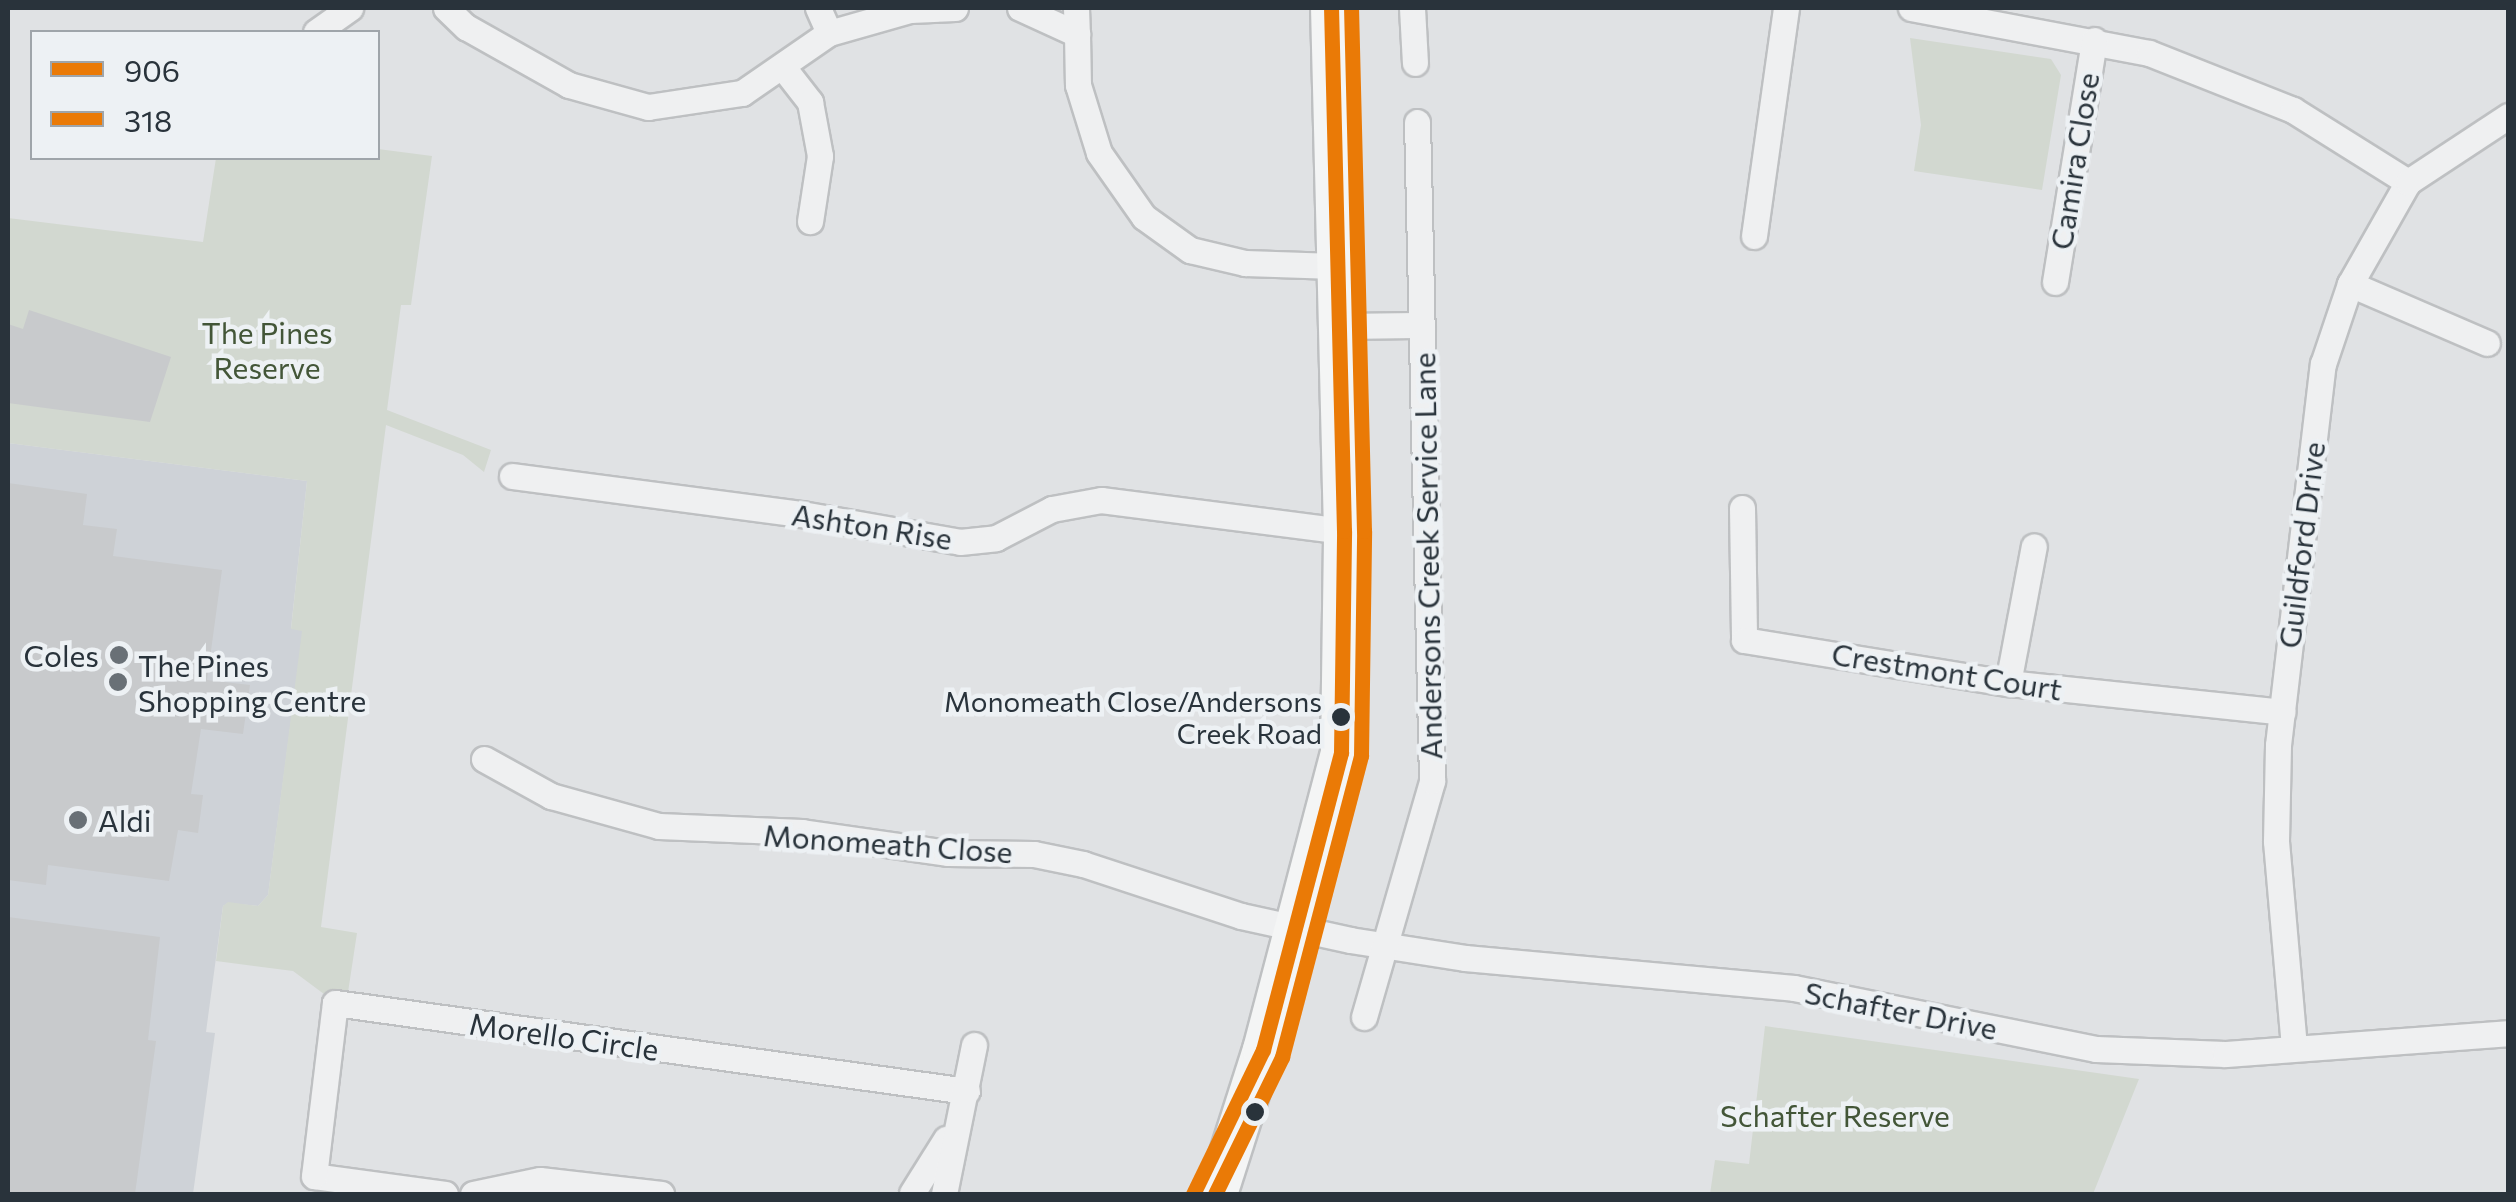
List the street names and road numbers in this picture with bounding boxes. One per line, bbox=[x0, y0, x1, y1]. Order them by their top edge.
street label: Camira Close bbox=[2042, 70, 2106, 252]
street label: Andersons Creek Service Lane bbox=[1405, 352, 1449, 760]
street label: Guildford Drive bbox=[2270, 440, 2332, 650]
street label: Ashton Rise bbox=[789, 496, 955, 556]
street label: Crestmont Court bbox=[1829, 635, 2065, 707]
street label: Monomeath Close bbox=[762, 816, 1014, 870]
street label: Schafter Drive bbox=[1802, 974, 2000, 1046]
street label: Morello Circle bbox=[467, 1005, 661, 1067]

